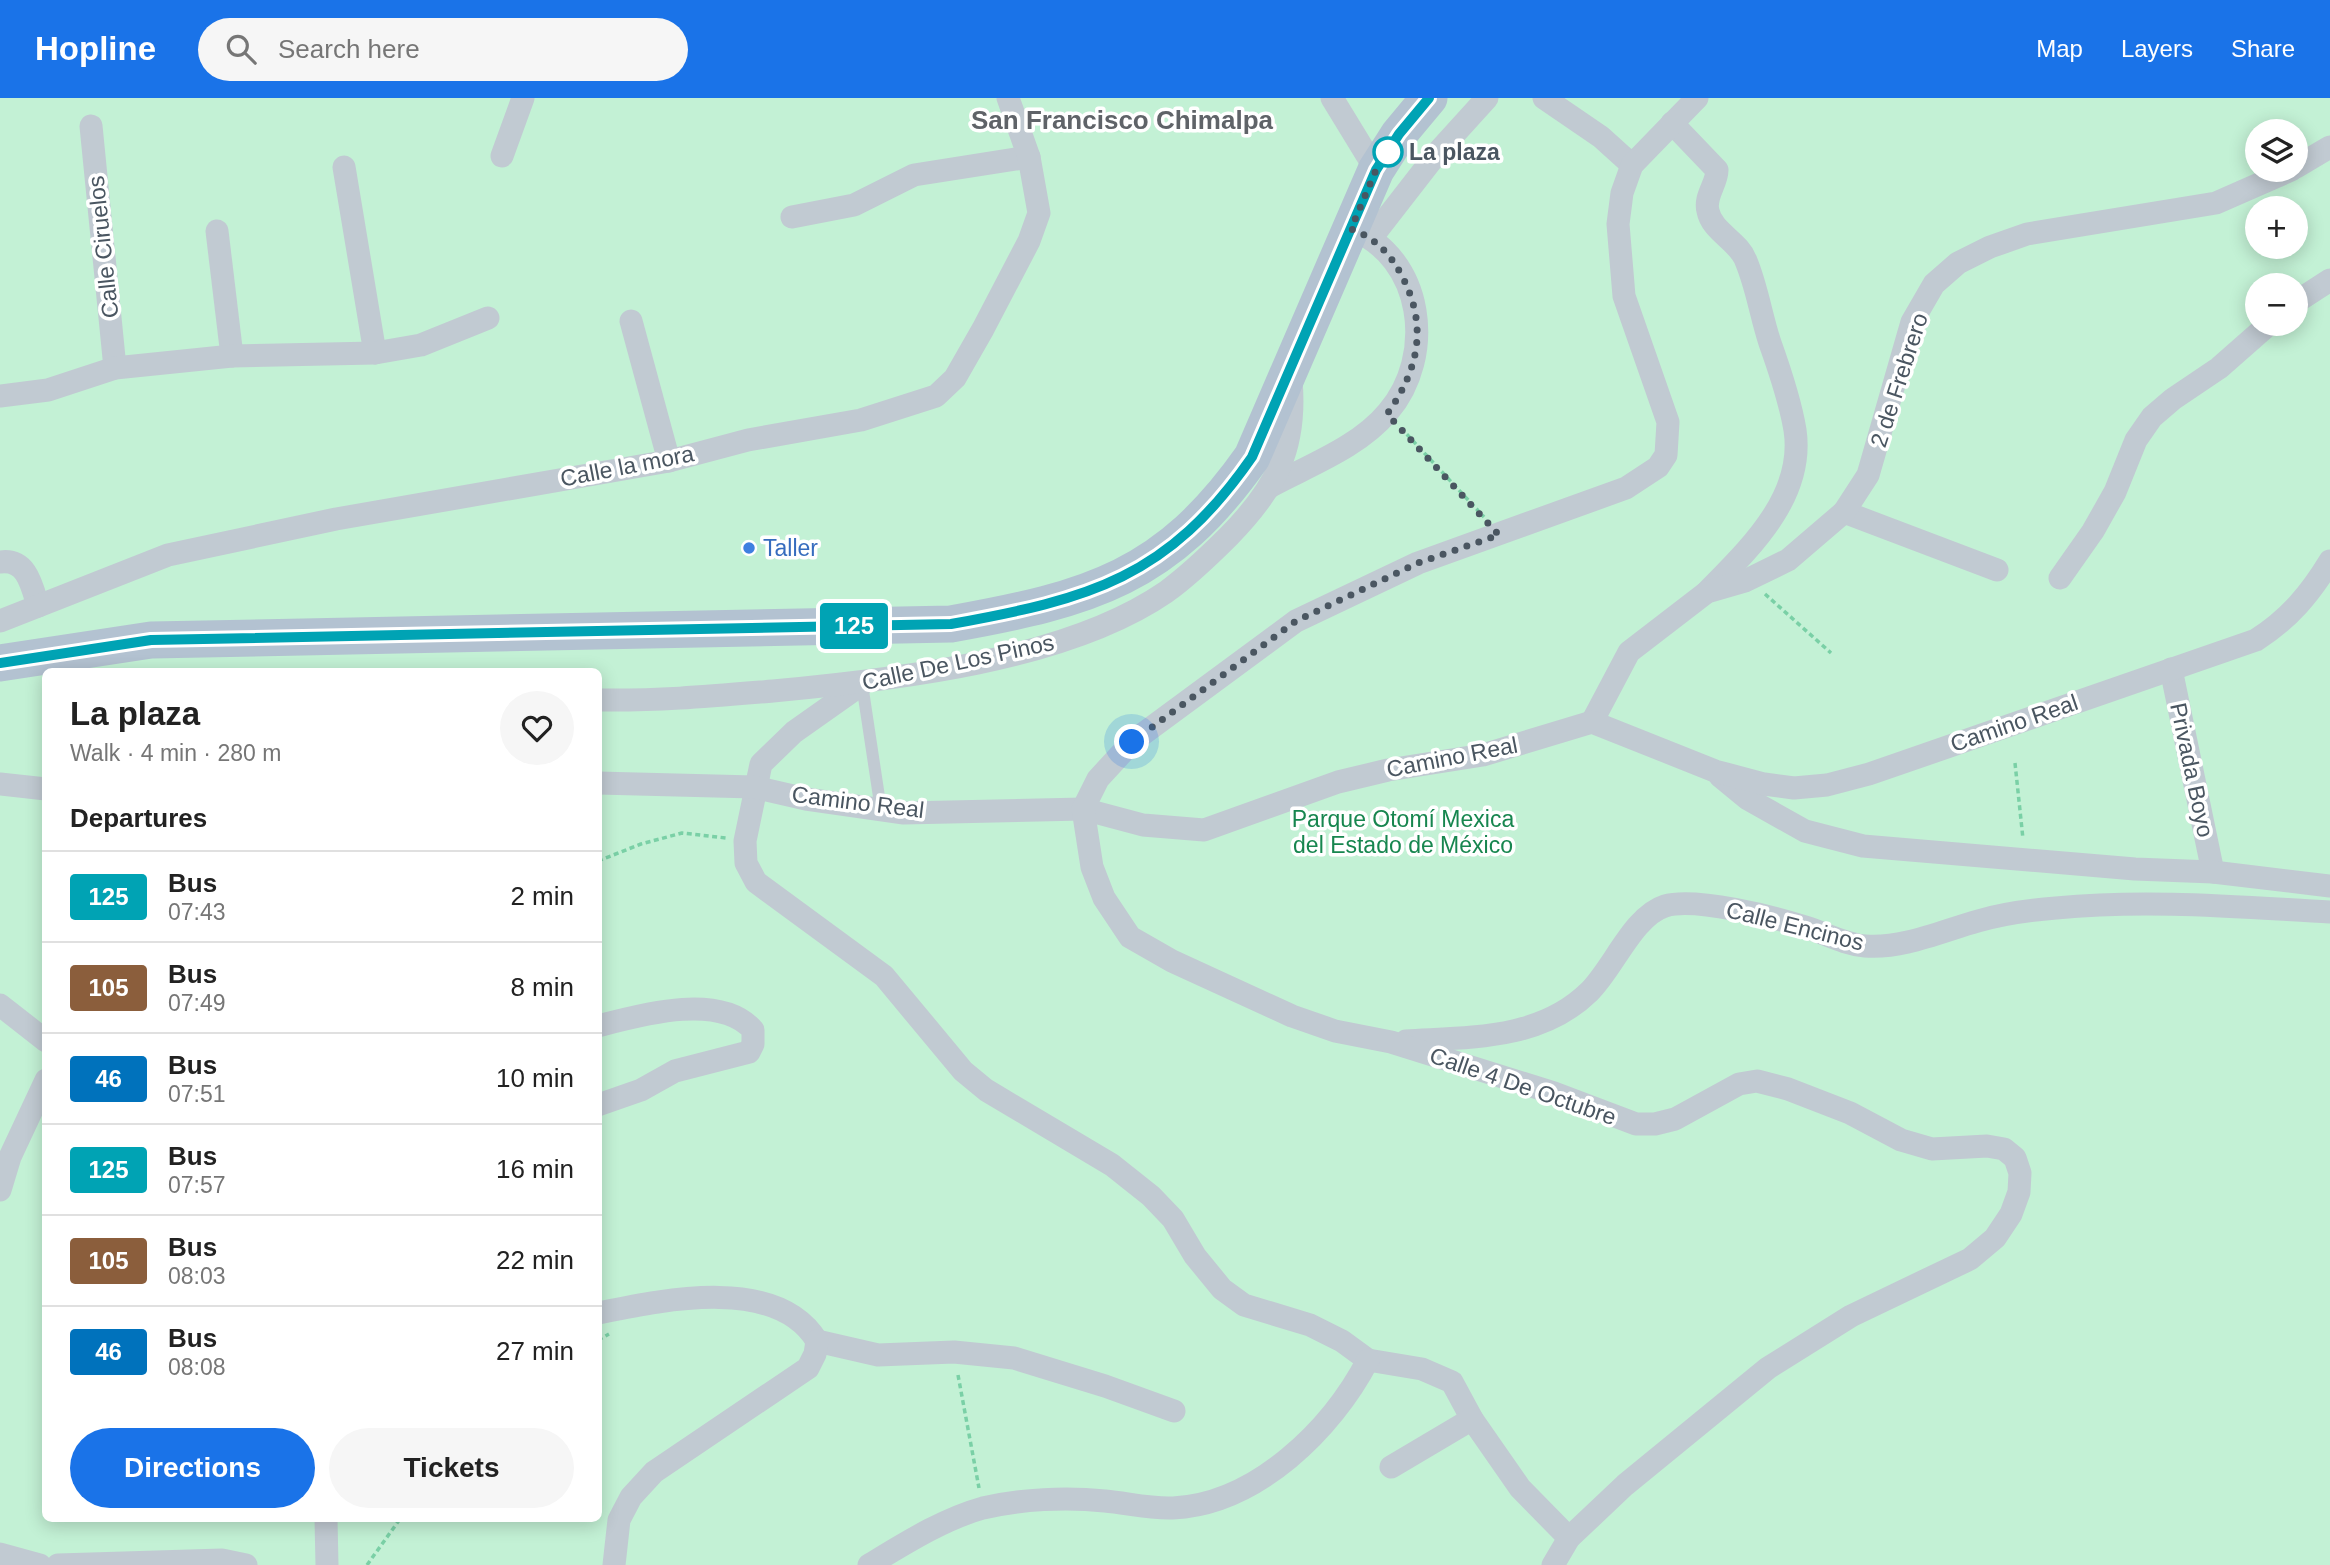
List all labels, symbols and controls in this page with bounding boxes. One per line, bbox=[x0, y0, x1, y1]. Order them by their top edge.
search box bbox=[198, 18, 688, 81]
text: Hopline bbox=[35, 30, 156, 67]
icon: search bbox=[222, 30, 260, 68]
text: Search here bbox=[278, 34, 420, 64]
text: Map bbox=[2036, 35, 2083, 62]
text: Layers bbox=[2121, 35, 2193, 62]
text: Share bbox=[2231, 35, 2295, 62]
district label: San Francisco Chimalpa bbox=[971, 105, 1274, 135]
map controls bbox=[2245, 119, 2308, 336]
button: layers bbox=[2245, 119, 2308, 182]
marker: La plaza bbox=[1373, 137, 1403, 167]
place label: La plaza bbox=[1409, 139, 1500, 165]
street label: Calle Ciruelos bbox=[83, 174, 123, 320]
button: + bbox=[2245, 196, 2308, 259]
button: − bbox=[2245, 273, 2308, 336]
street label: 2 de Frebrero bbox=[1865, 310, 1933, 450]
street label: Calle la mora bbox=[558, 440, 696, 492]
place label: Taller bbox=[763, 535, 818, 561]
marker: Taller bbox=[741, 540, 757, 556]
line badge: 125 bbox=[814, 603, 894, 649]
text: 125 bbox=[834, 612, 874, 639]
street label: Calle De Los Pinos bbox=[860, 629, 1056, 695]
street label: Camino Real bbox=[1947, 689, 2081, 757]
button: heart bbox=[500, 691, 574, 765]
text: La plaza bbox=[70, 695, 200, 732]
street label: Privada Boyo bbox=[2165, 700, 2219, 840]
your location bbox=[1114, 724, 1149, 759]
street label: Camino Real bbox=[1384, 732, 1520, 782]
text: Walk · 4 min · 280 m bbox=[70, 740, 281, 766]
street label: Camino Real bbox=[790, 781, 926, 823]
text: Departures bbox=[70, 803, 207, 833]
park label: Parque Otomí Mexica del Estado de México bbox=[1292, 806, 1514, 858]
text: Bus bbox=[168, 868, 217, 898]
text: 2 min bbox=[510, 881, 574, 911]
text: 125 bbox=[88, 883, 129, 910]
street label: Calle Encinos bbox=[1724, 896, 1866, 956]
text: 07:43 bbox=[168, 899, 226, 925]
text: Bus bbox=[168, 959, 217, 989]
text: 8 min bbox=[510, 972, 574, 1002]
text: 105 bbox=[88, 974, 129, 1001]
text: 07:49 bbox=[168, 990, 226, 1016]
street label: Calle 4 De Octubre bbox=[1426, 1042, 1620, 1130]
text: Bus bbox=[168, 1050, 217, 1080]
text: 10 min bbox=[496, 1063, 574, 1093]
text: 46 bbox=[95, 1065, 122, 1092]
text: 07:51 bbox=[168, 1081, 226, 1107]
text: Bus bbox=[168, 1141, 217, 1171]
text: 16 min bbox=[496, 1154, 574, 1184]
text: 125 bbox=[88, 1156, 129, 1183]
text: 07:57 bbox=[168, 1172, 226, 1198]
text: Bus bbox=[168, 1232, 217, 1262]
text: 22 min bbox=[496, 1245, 574, 1275]
text: 105 bbox=[88, 1247, 129, 1274]
text: 08:03 bbox=[168, 1263, 226, 1289]
text: Bus bbox=[168, 1323, 217, 1353]
text: 27 min bbox=[496, 1336, 574, 1366]
text: 46 bbox=[95, 1338, 122, 1365]
text: 08:08 bbox=[168, 1354, 226, 1380]
button: Directions bbox=[70, 1428, 315, 1508]
button: Tickets bbox=[329, 1428, 574, 1508]

